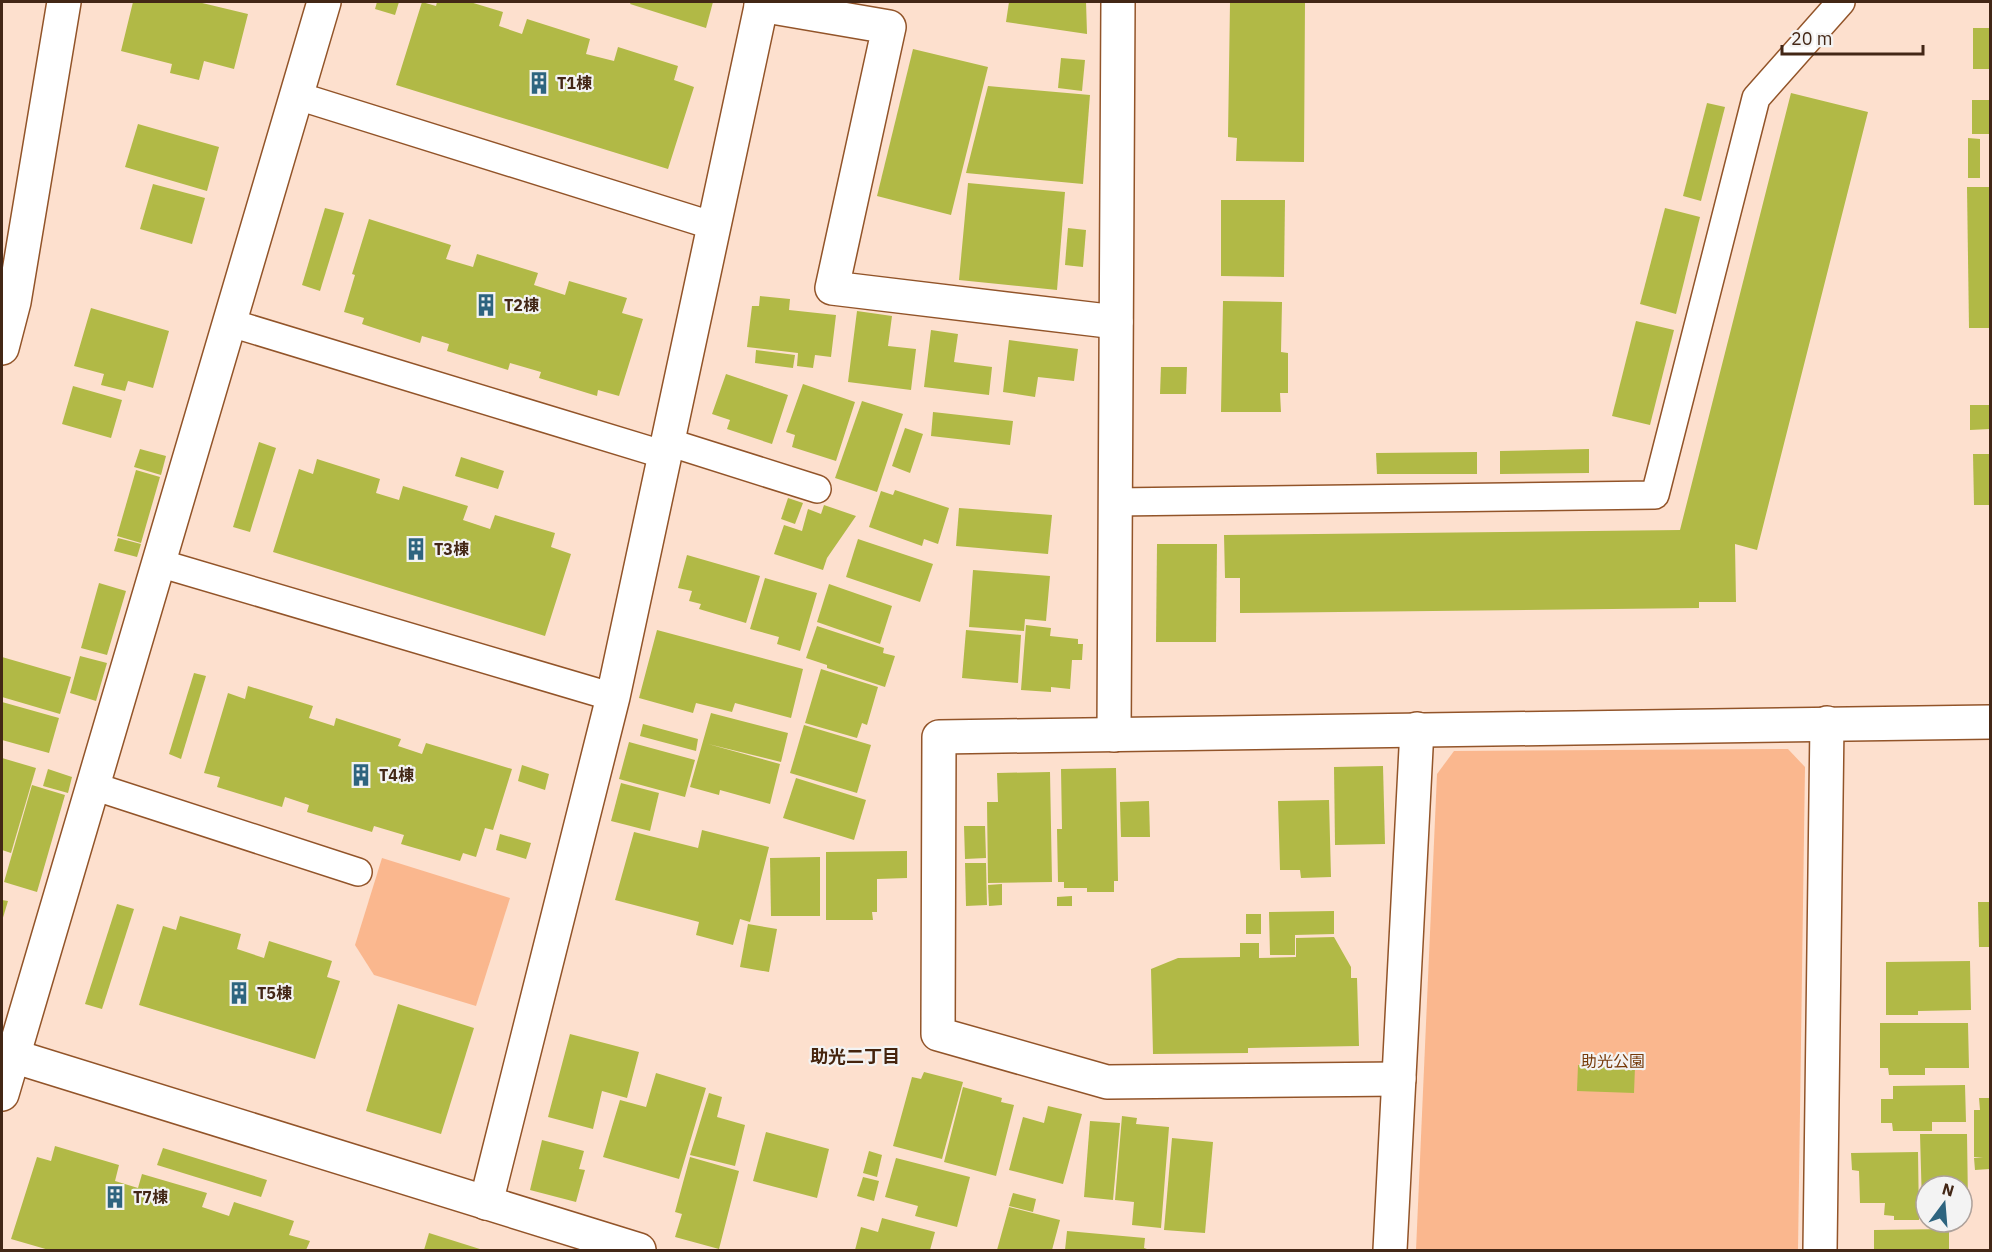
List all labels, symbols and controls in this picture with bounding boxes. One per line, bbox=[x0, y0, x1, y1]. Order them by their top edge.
scale bar bbox=[1782, 18, 1923, 56]
text: 20 m bbox=[1791, 27, 1833, 50]
building icon: T1棟 bbox=[526, 70, 552, 96]
place label: T1棟 bbox=[557, 73, 592, 93]
building icon: T2棟 bbox=[473, 292, 499, 318]
place label: T2棟 bbox=[504, 295, 539, 315]
building icon: T3棟 bbox=[403, 536, 429, 562]
place label: T3棟 bbox=[434, 539, 469, 559]
building icon: T4棟 bbox=[348, 762, 374, 788]
place label: T4棟 bbox=[379, 765, 414, 785]
building icon: T5棟 bbox=[226, 980, 252, 1006]
place label: T5棟 bbox=[257, 983, 292, 1003]
district label: 助光二丁目 bbox=[810, 1045, 900, 1068]
park label: 助光公園 bbox=[1581, 1051, 1645, 1071]
north arrow bbox=[1914, 1174, 1974, 1234]
text: N bbox=[1940, 1178, 1956, 1201]
building icon: T7棟 bbox=[102, 1184, 128, 1210]
place label: T7棟 bbox=[133, 1187, 168, 1207]

